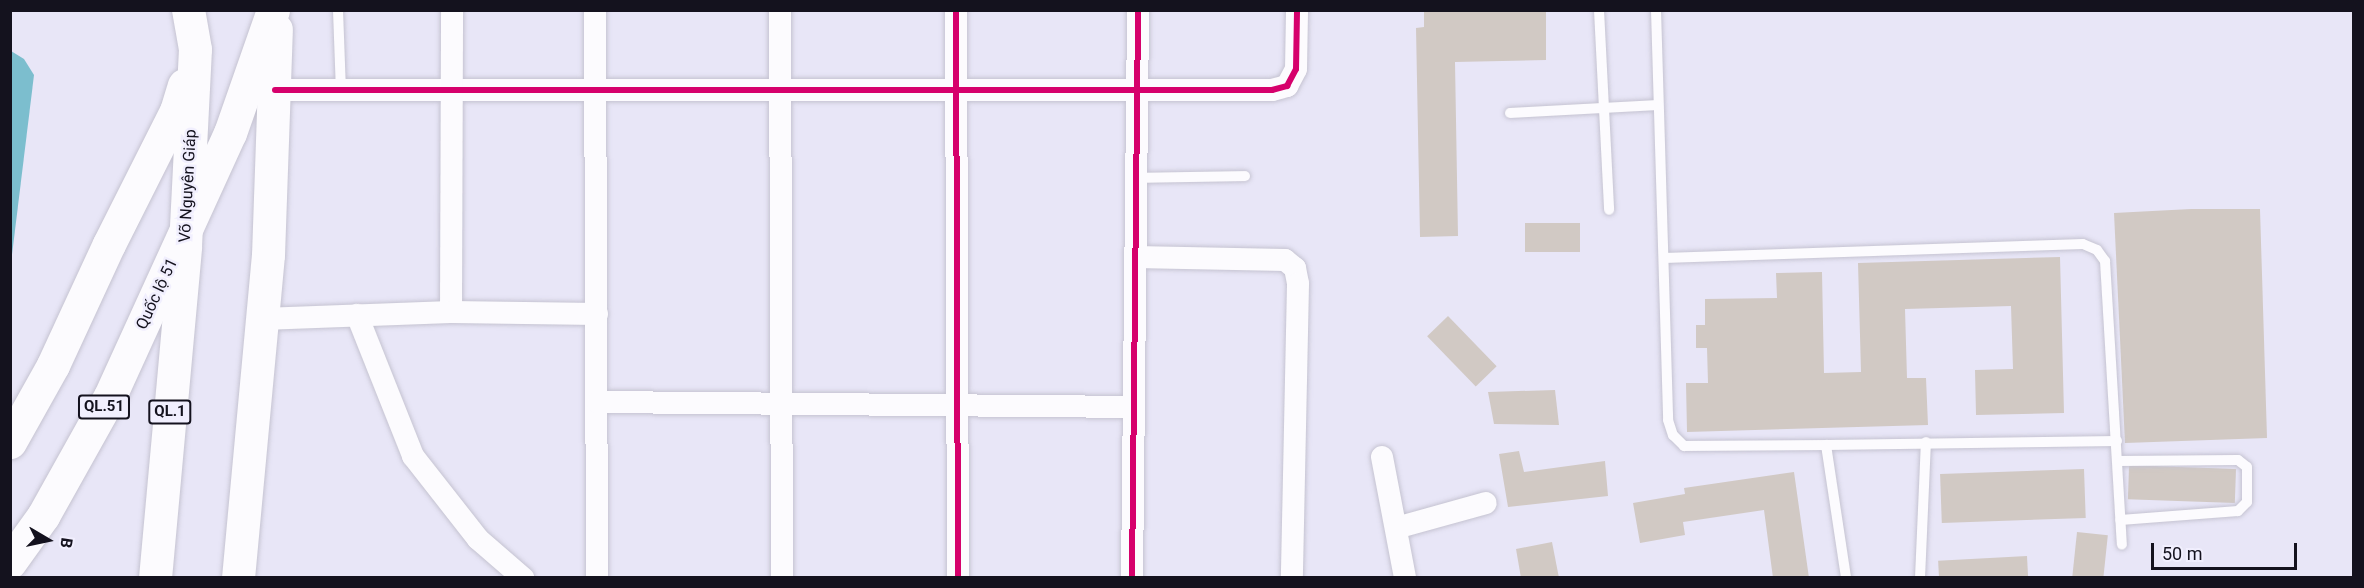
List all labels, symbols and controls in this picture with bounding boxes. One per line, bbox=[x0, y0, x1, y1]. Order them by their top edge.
street label: Võ Nguyên Giáp bbox=[175, 129, 201, 243]
street label: Quốc lộ 51 bbox=[132, 255, 182, 333]
road number: QL.51 bbox=[77, 395, 131, 419]
road number: QL.1 bbox=[148, 400, 192, 424]
north arrow bbox=[18, 510, 78, 570]
scale bar bbox=[2154, 531, 2300, 569]
text: B bbox=[56, 536, 76, 549]
text: 50 m bbox=[2162, 543, 2202, 564]

